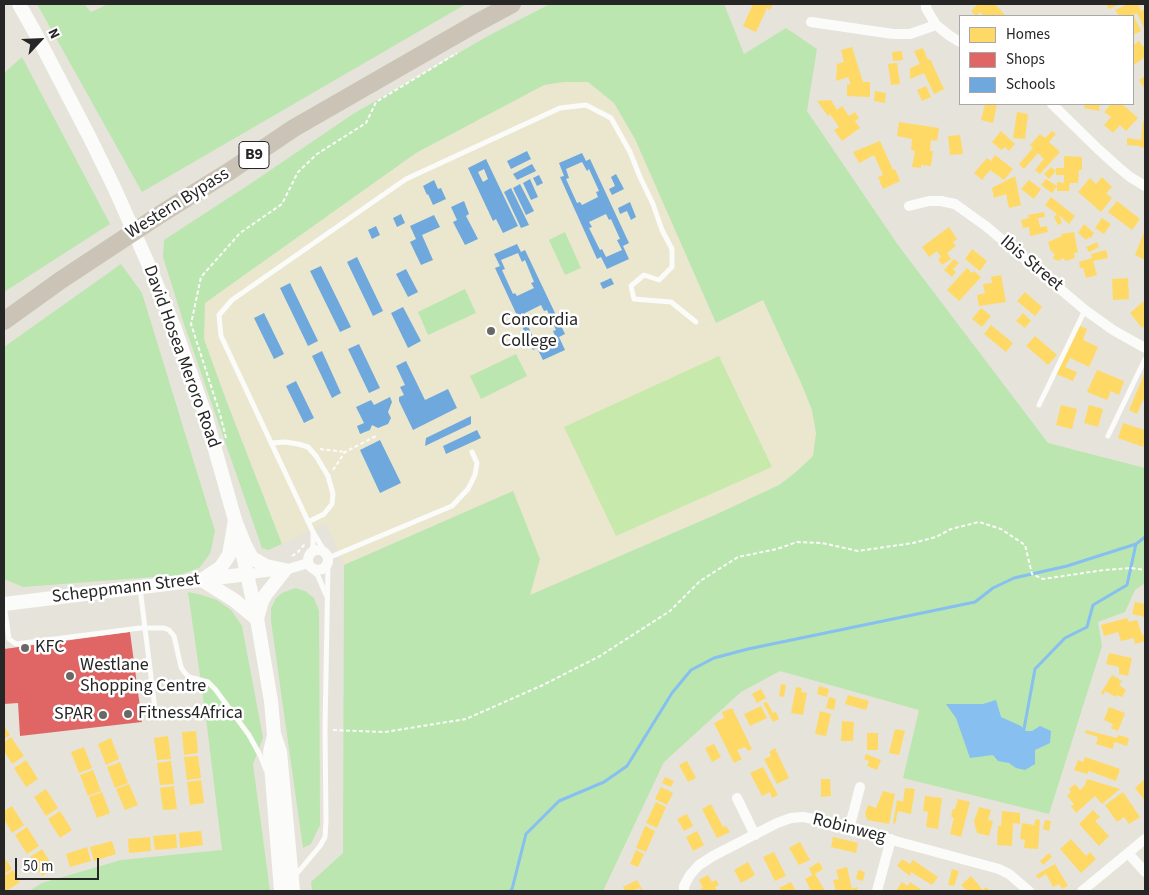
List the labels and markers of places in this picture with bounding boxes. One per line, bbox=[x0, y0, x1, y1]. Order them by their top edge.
place label: Concordia College bbox=[501, 310, 578, 352]
marker: Concordia College bbox=[485, 325, 497, 337]
place label: KFC bbox=[35, 637, 64, 659]
marker: KFC bbox=[19, 642, 31, 654]
place label: Westlane Shopping Centre bbox=[80, 655, 206, 698]
marker: Westlane Shopping Centre bbox=[64, 670, 76, 682]
place label: Fitness4Africa bbox=[138, 703, 243, 725]
place label: SPAR bbox=[54, 704, 93, 726]
marker: Fitness4Africa bbox=[122, 708, 134, 720]
marker: SPAR bbox=[97, 709, 109, 721]

